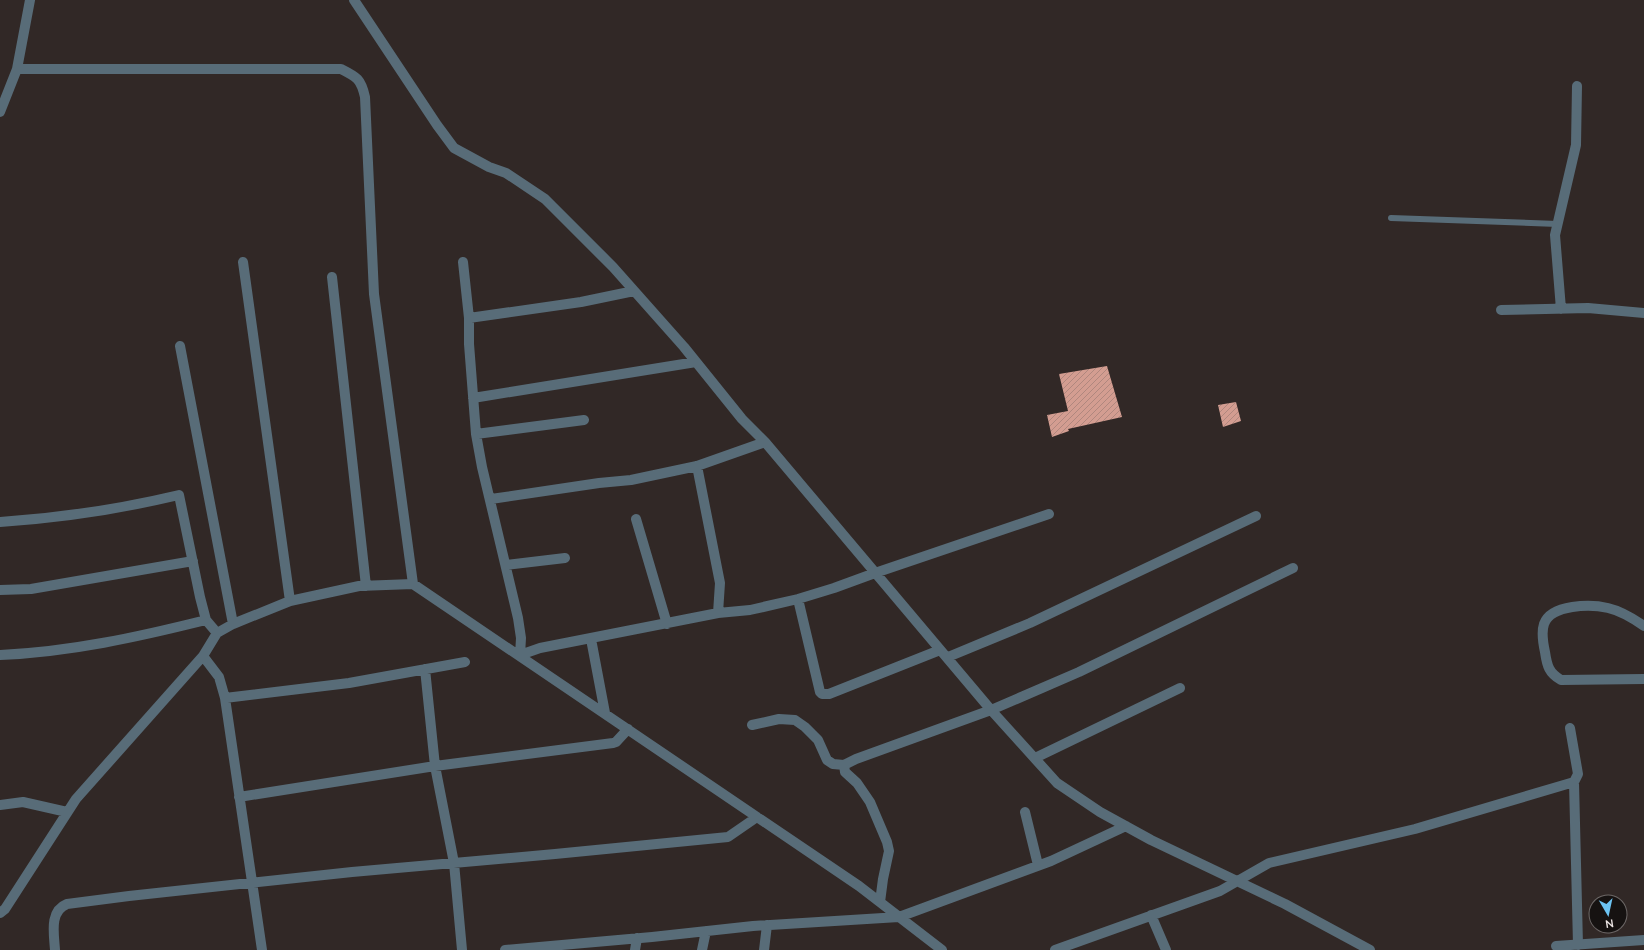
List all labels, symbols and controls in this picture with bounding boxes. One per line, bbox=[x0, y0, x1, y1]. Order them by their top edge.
north arrow bbox=[1588, 894, 1628, 934]
text: N bbox=[1604, 916, 1615, 931]

